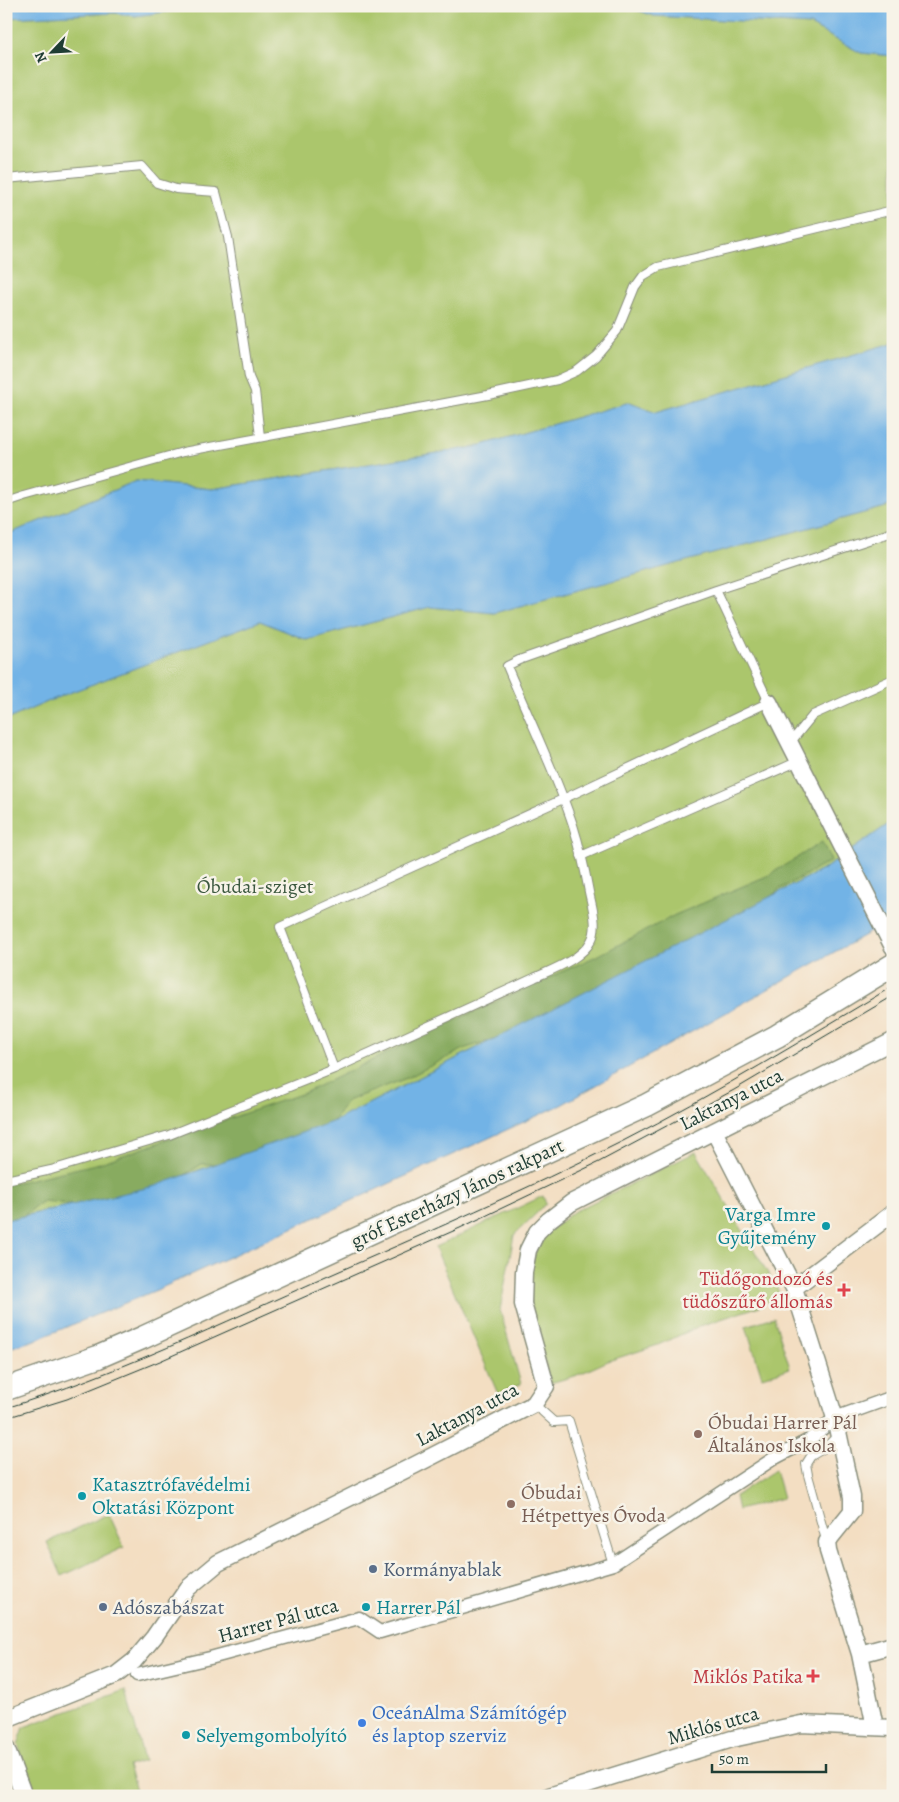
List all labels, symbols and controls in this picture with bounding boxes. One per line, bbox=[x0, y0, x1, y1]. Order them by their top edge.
north arrow bbox=[28, 28, 78, 78]
text: N bbox=[30, 49, 51, 66]
park label: Óbudai-sziget bbox=[197, 873, 314, 900]
street label: Laktanya utca bbox=[675, 1062, 788, 1137]
street label: gróf Esterházy János rakpart bbox=[346, 1132, 568, 1255]
place label: Varga Imre Gyűjtemény bbox=[718, 1201, 817, 1251]
marker: Varga Imre Gyűjtemény bbox=[820, 1220, 832, 1232]
place label: Tüdőgondozó és tüdőszűrő állomás bbox=[682, 1265, 833, 1315]
marker: Tüdőgondozó és tüdőszűrő állomás bbox=[837, 1283, 851, 1297]
street label: Laktanya utca bbox=[411, 1376, 524, 1453]
place label: Óbudai Harrer Pál Általános Iskola bbox=[707, 1409, 857, 1459]
marker: Óbudai Harrer Pál Általános Iskola bbox=[692, 1428, 704, 1440]
place label: Katasztrófavédelmi Oktatási Központ bbox=[92, 1471, 251, 1521]
place label: Óbudai Hétpettyes Óvoda bbox=[521, 1479, 667, 1529]
marker: Katasztrófavédelmi Oktatási Központ bbox=[76, 1490, 88, 1502]
marker: Óbudai Hétpettyes Óvoda bbox=[505, 1498, 517, 1510]
place label: Kormányablak bbox=[383, 1556, 501, 1583]
marker: Kormányablak bbox=[367, 1563, 379, 1575]
street label: Harrer Pál utca bbox=[215, 1591, 342, 1650]
place label: Adószabászat bbox=[112, 1594, 225, 1621]
place label: Harrer Pál bbox=[376, 1594, 461, 1621]
marker: Adószabászat bbox=[97, 1601, 109, 1613]
marker: Harrer Pál bbox=[360, 1601, 372, 1613]
place label: Miklós Patika bbox=[693, 1663, 804, 1690]
marker: Miklós Patika bbox=[807, 1670, 819, 1682]
place label: OceánAlma Számítógép és laptop szerviz bbox=[372, 1699, 567, 1749]
street label: Miklós utca bbox=[664, 1699, 763, 1751]
marker: OceánAlma Számítógép és laptop szerviz bbox=[356, 1717, 368, 1729]
place label: Selyemgombolyító bbox=[196, 1722, 347, 1749]
marker: Selyemgombolyító bbox=[180, 1729, 192, 1741]
scale bar bbox=[712, 1742, 825, 1774]
text: 50 m bbox=[719, 1749, 749, 1769]

